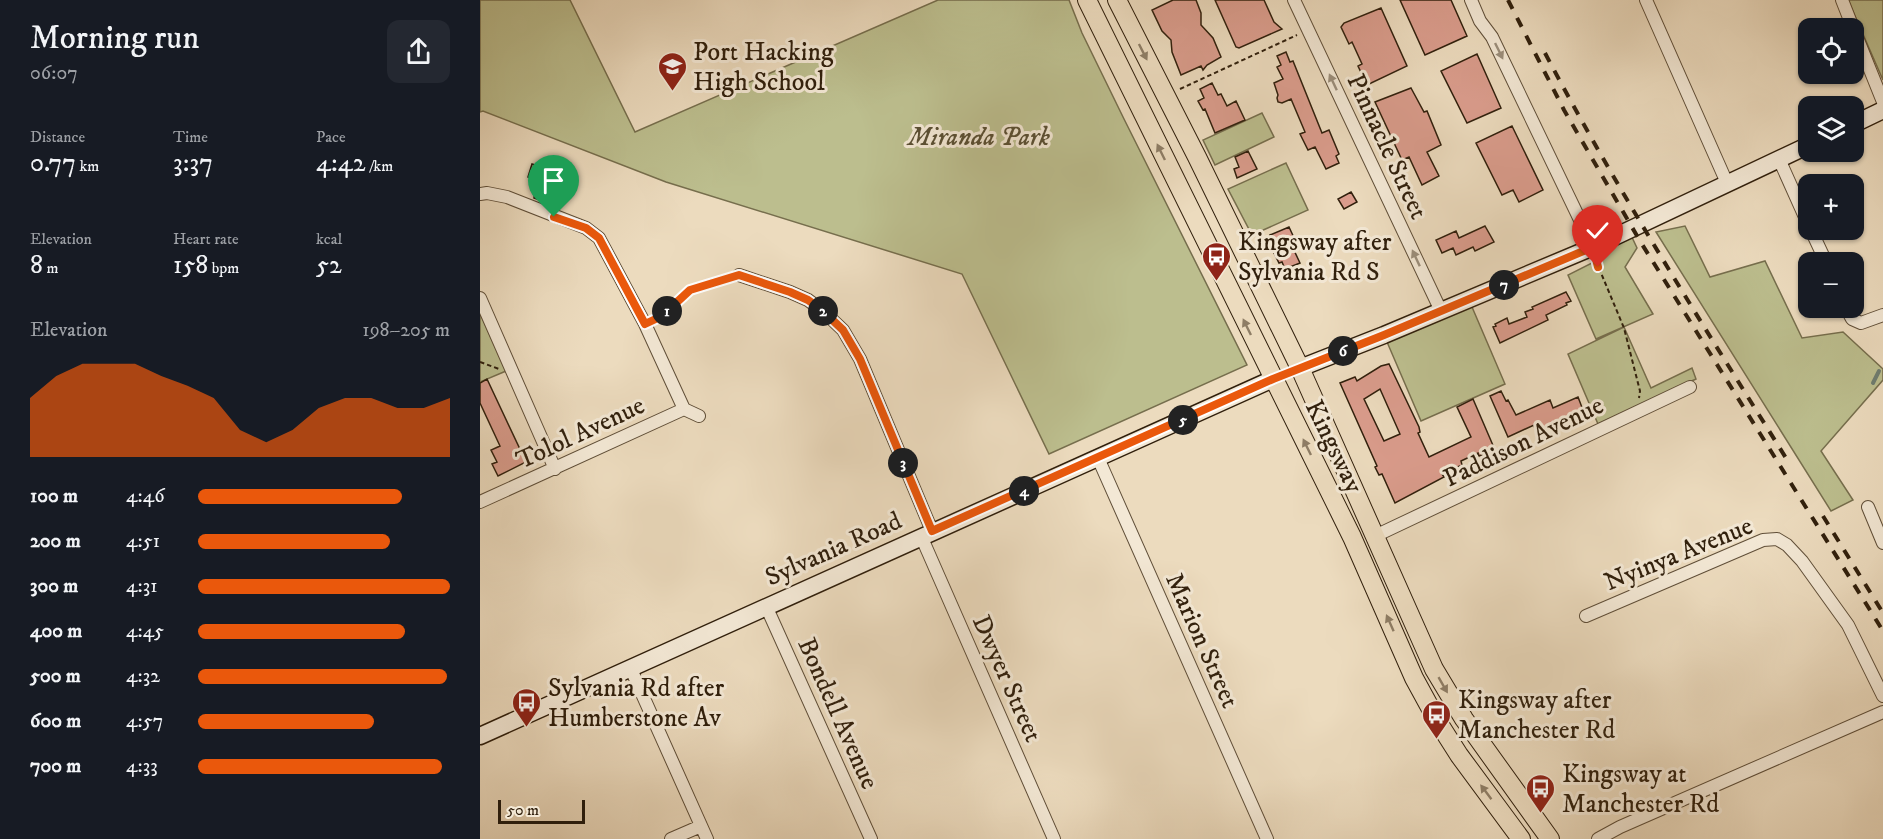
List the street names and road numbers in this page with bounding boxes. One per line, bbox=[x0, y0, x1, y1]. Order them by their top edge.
street label: Pinnacle Street bbox=[1339, 69, 1435, 225]
street label: Tolol Avenue bbox=[511, 389, 650, 477]
street label: Paddison Avenue bbox=[1438, 389, 1609, 495]
street label: Kingsway bbox=[1297, 395, 1371, 499]
street label: Sylvania Road bbox=[760, 505, 907, 594]
street label: Nyinya Avenue bbox=[1600, 510, 1758, 599]
street label: Marion Street bbox=[1157, 568, 1246, 713]
street label: Dwyer Street bbox=[964, 610, 1049, 747]
street label: Bondell Avenue bbox=[790, 633, 886, 795]

